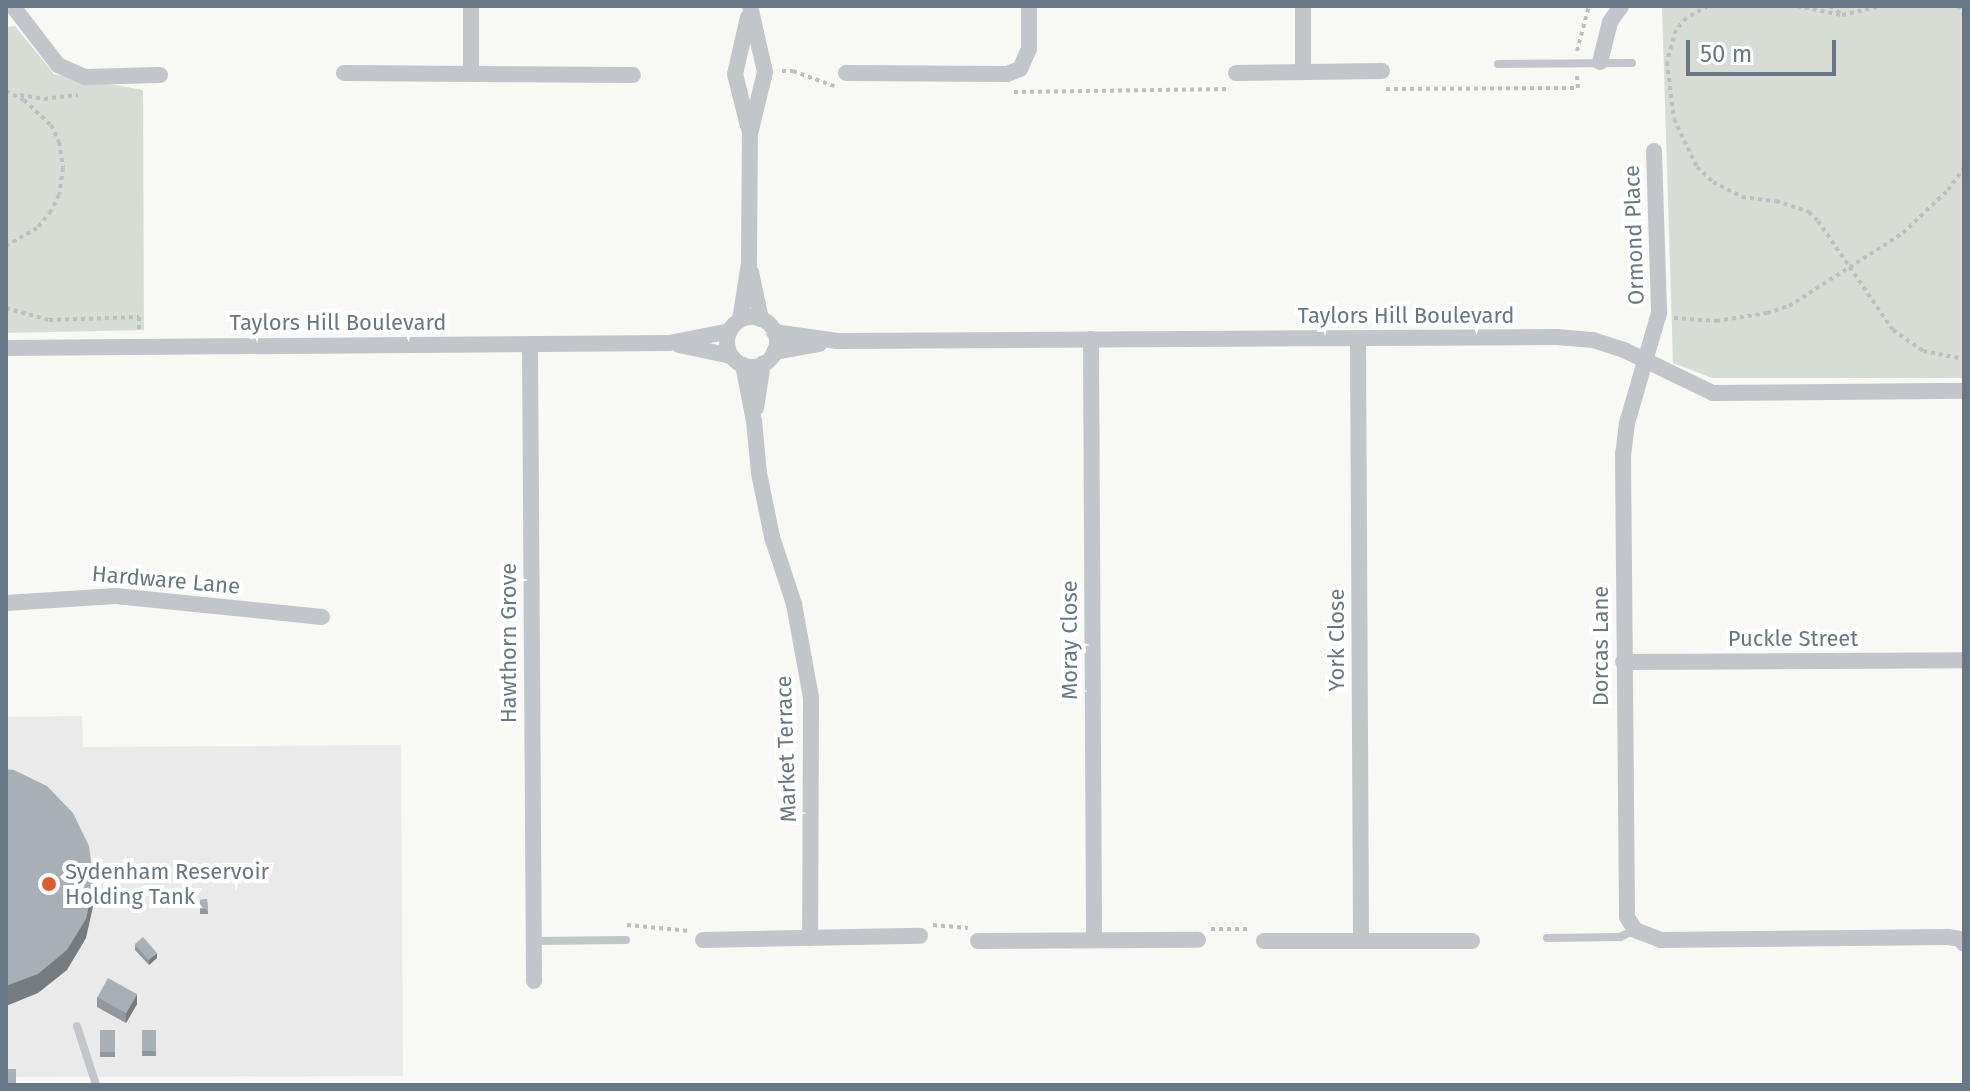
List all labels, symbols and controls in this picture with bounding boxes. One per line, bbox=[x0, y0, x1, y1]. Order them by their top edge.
scale bar bbox=[1690, 24, 1840, 74]
text: 50 m bbox=[1700, 40, 1752, 68]
street label: Ormond Place bbox=[1618, 164, 1650, 306]
street label: Taylors Hill Boulevard bbox=[1298, 303, 1514, 329]
street label: Taylors Hill Boulevard bbox=[230, 310, 446, 336]
street label: Hardware Lane bbox=[91, 560, 241, 600]
street label: Hawthorn Grove bbox=[496, 563, 522, 723]
street label: Moray Close bbox=[1057, 580, 1083, 700]
street label: Dorcas Lane bbox=[1588, 586, 1614, 706]
street label: York Close bbox=[1324, 589, 1350, 691]
street label: Puckle Street bbox=[1728, 626, 1858, 652]
street label: Market Terrace bbox=[770, 675, 802, 823]
place label: Sydenham Reservoir Holding Tank bbox=[65, 858, 269, 910]
marker: Sydenham Reservoir Holding Tank bbox=[40, 875, 58, 893]

